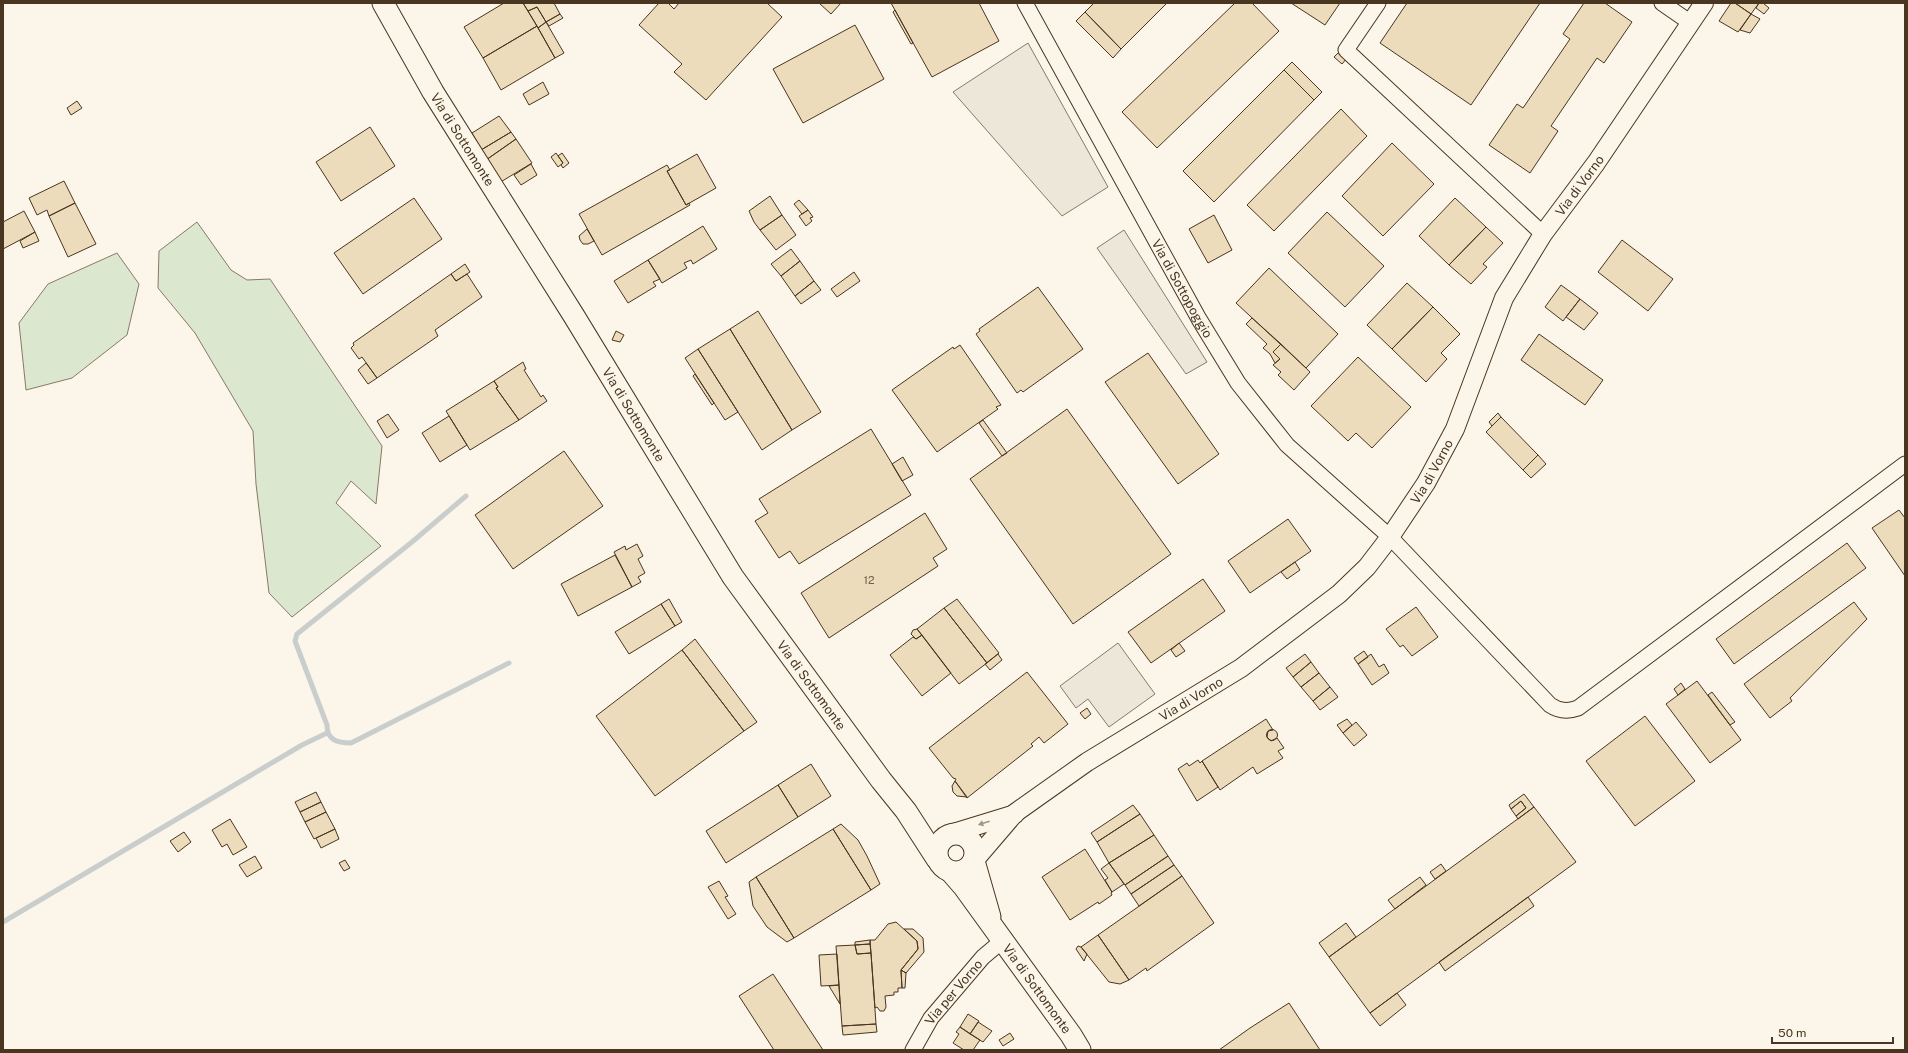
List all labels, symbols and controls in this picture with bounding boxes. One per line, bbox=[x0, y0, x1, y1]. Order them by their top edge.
street label: Via di Sottomonte bbox=[428, 90, 498, 189]
street label: Via di Vorno bbox=[1552, 152, 1607, 219]
street label: Via di Sottopoggio bbox=[1149, 237, 1216, 340]
street label: Via di Sottomonte bbox=[600, 365, 668, 464]
street label: Via di Vorno bbox=[1407, 437, 1456, 506]
house number: 12 bbox=[863, 574, 875, 586]
street label: Via di Sottomonte bbox=[774, 637, 849, 733]
street label: Via di Vorno bbox=[1156, 674, 1225, 724]
one-way arrow bbox=[978, 821, 990, 827]
street label: Via di Sottomonte bbox=[1000, 941, 1075, 1036]
street label: Via per Vorno bbox=[921, 956, 985, 1027]
scale bar bbox=[1772, 1019, 1893, 1045]
text: 50 m bbox=[1778, 1026, 1806, 1040]

